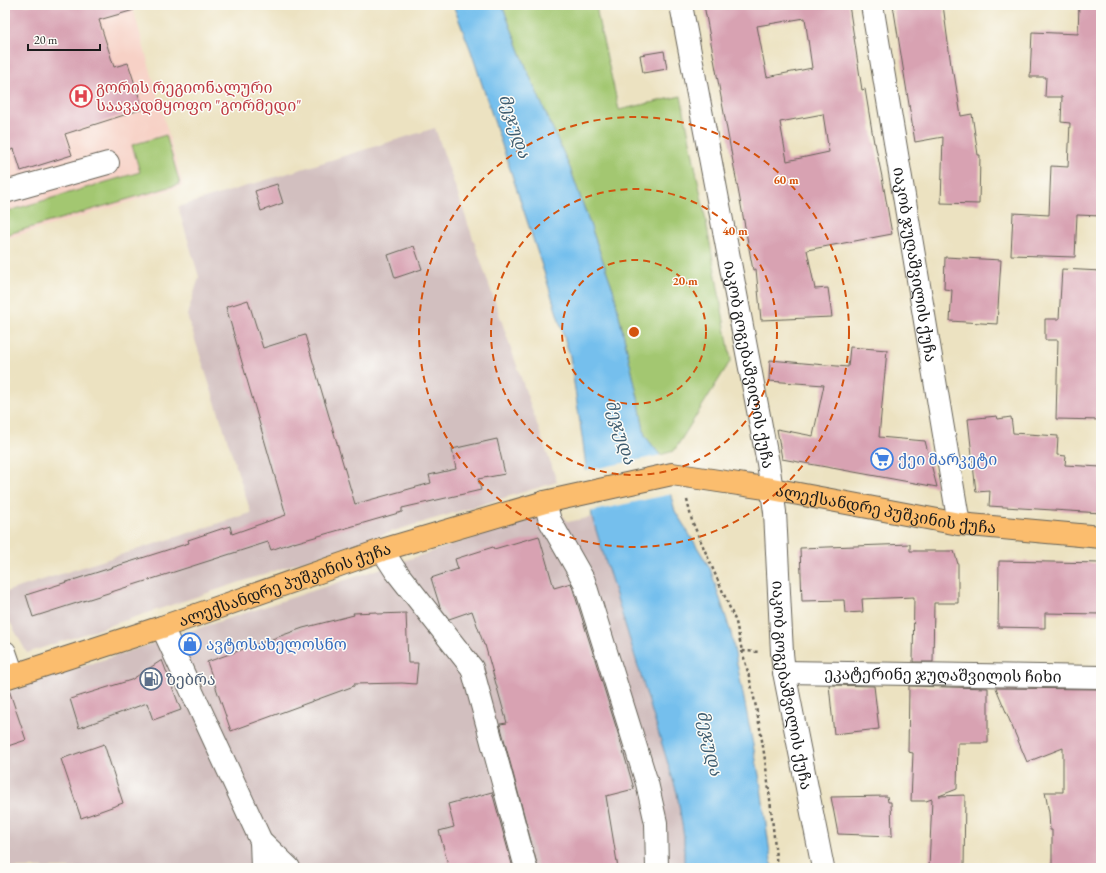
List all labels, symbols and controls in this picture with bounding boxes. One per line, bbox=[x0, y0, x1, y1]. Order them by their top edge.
scale bar bbox=[28, 26, 100, 52]
text: 20 m bbox=[34, 32, 58, 48]
place label: გორის რეგიონალური საავადმყოფო "გორმედი" bbox=[96, 77, 302, 116]
hospital icon: გორის რეგიონალური საავადმყოფო "გორმედი" bbox=[68, 83, 94, 109]
water label: მეჯუდა bbox=[494, 91, 536, 162]
street label: იაკობ ჯუღაშვილის ქუჩა bbox=[888, 165, 942, 364]
text: 60 m bbox=[773, 172, 799, 188]
text: 40 m bbox=[722, 223, 748, 239]
street label: იაკობ გოგებაშვილის ქუჩა bbox=[719, 259, 779, 470]
text: 20 m bbox=[672, 273, 698, 289]
centre of rings bbox=[627, 325, 641, 339]
water label: მეჯუდა bbox=[601, 397, 641, 468]
supermarket icon: ქეი მარკეტი bbox=[869, 446, 895, 472]
place label: ქეი მარკეტი bbox=[898, 449, 997, 470]
street label: ალექსანდრე პუშკინის ქუჩა bbox=[774, 480, 997, 538]
street label: ალექსანდრე პუშკინის ქუჩა bbox=[176, 538, 393, 631]
street label: იაკობ გოგებაშვილის ქუჩა bbox=[767, 580, 817, 792]
shop icon: ავტოსახელოსნო bbox=[177, 631, 203, 657]
place label: ავტოსახელოსნო bbox=[206, 634, 347, 655]
street label: ეკატერინე ჯუღაშვილის ჩიხი bbox=[824, 663, 1062, 687]
fuel station icon: ზებრა bbox=[138, 666, 164, 692]
place label: ზებრა bbox=[166, 669, 216, 690]
water label: მეჯუდა bbox=[692, 708, 728, 778]

